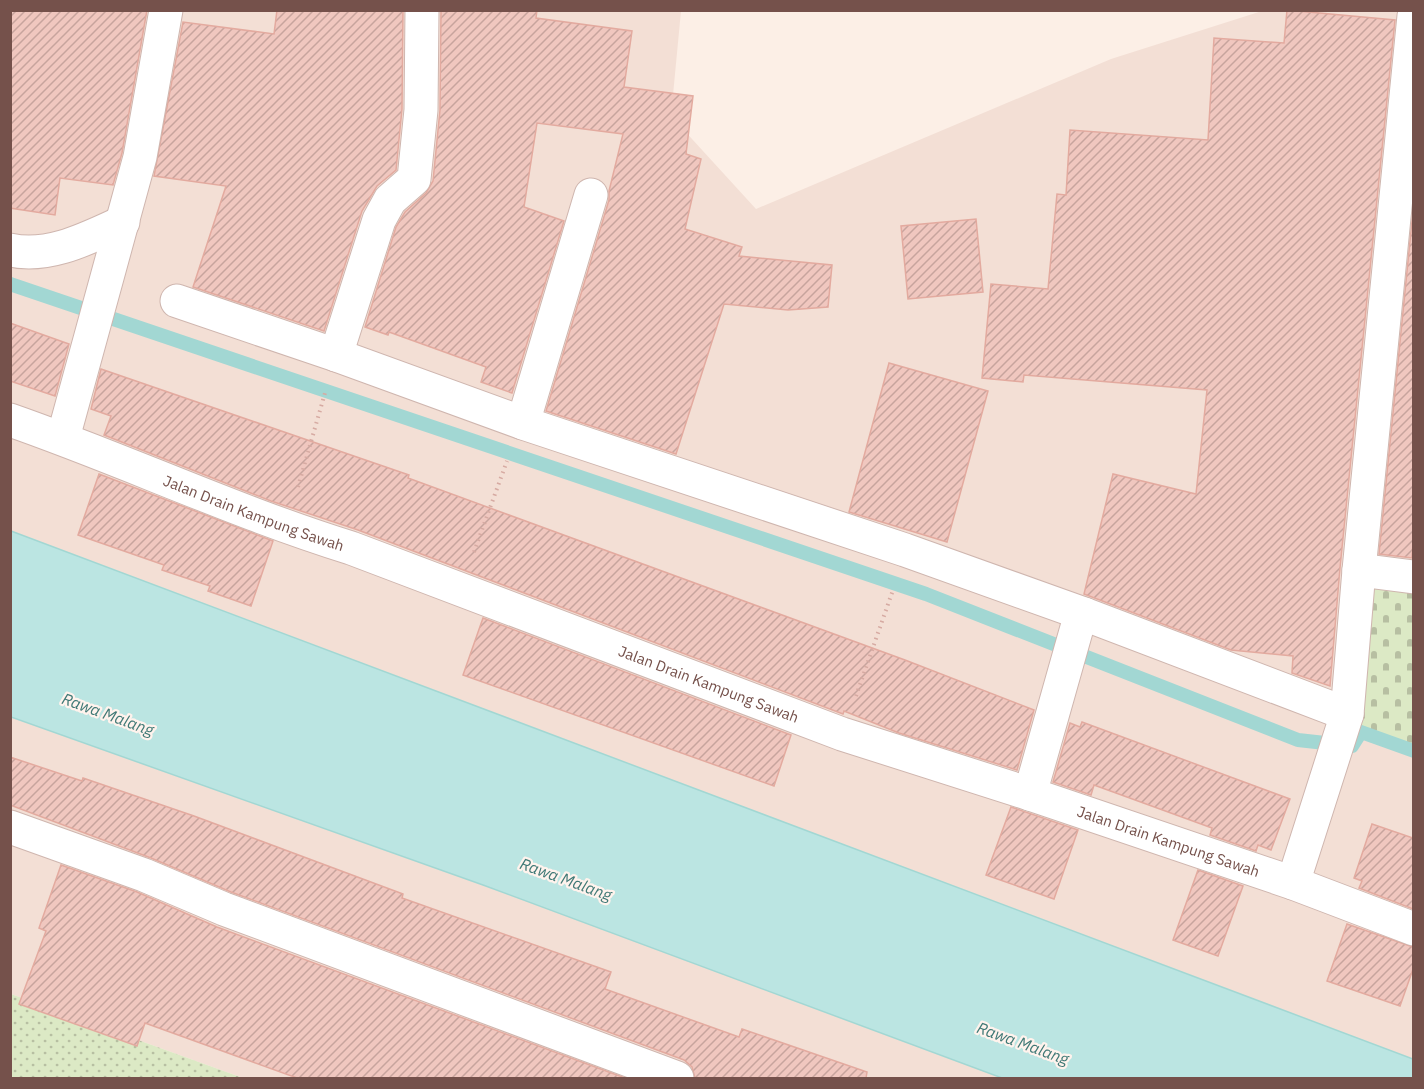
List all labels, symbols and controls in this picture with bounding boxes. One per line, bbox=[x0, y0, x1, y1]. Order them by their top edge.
street label: Jalan Drain Kampung Sawah bbox=[161, 470, 347, 555]
street label: Jalan Drain Kampung Sawah bbox=[616, 641, 802, 726]
water label: Rawa Malang bbox=[59, 688, 157, 740]
street label: Jalan Drain Kampung Sawah bbox=[1075, 801, 1262, 881]
water label: Rawa Malang bbox=[517, 853, 615, 905]
water label: Rawa Malang bbox=[974, 1017, 1072, 1069]

